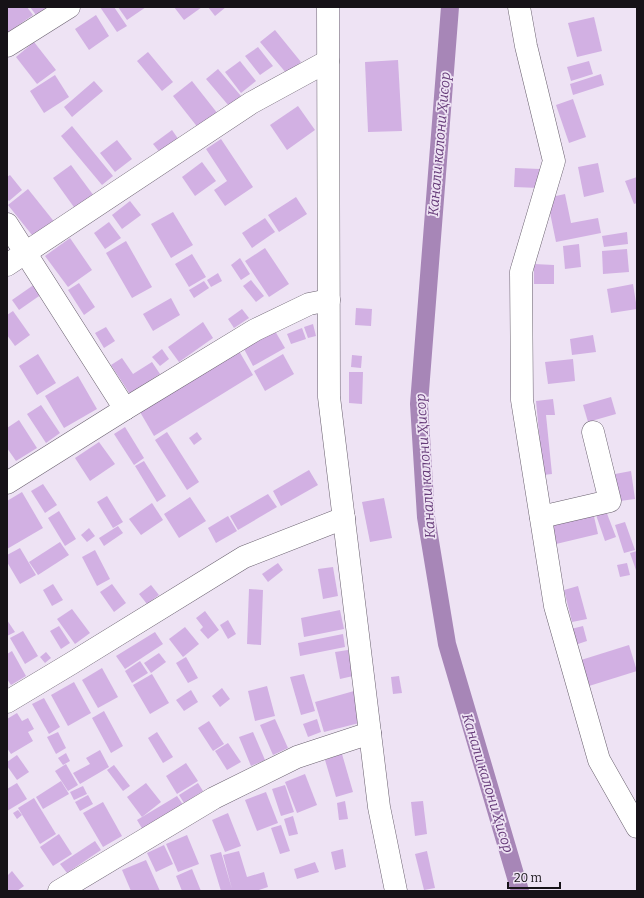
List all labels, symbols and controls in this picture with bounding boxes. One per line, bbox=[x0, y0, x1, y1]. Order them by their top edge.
water label: Канали калони Ҳисор bbox=[425, 71, 454, 217]
water label: Канали калони Ҳисор bbox=[412, 393, 439, 539]
water label: Канали калони Ҳисор bbox=[458, 711, 517, 855]
scale bar bbox=[508, 864, 560, 890]
text: 20 m bbox=[514, 871, 543, 885]

